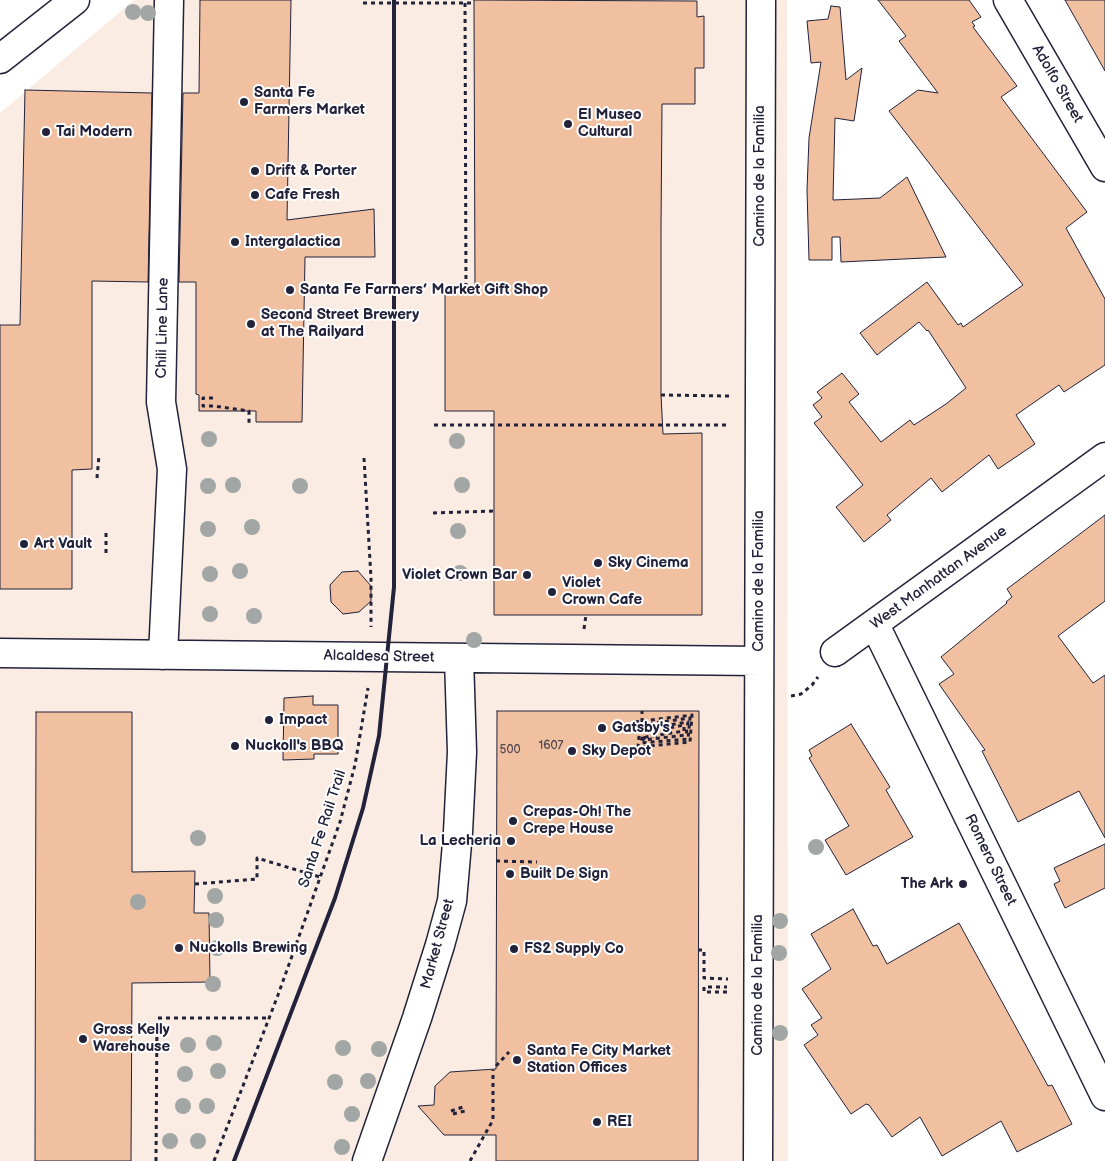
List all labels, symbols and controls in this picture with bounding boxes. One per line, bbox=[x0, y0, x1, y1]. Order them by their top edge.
street label: Adolfo Street bbox=[1027, 42, 1087, 126]
place label: Santa Fe Farmers Market bbox=[254, 84, 365, 119]
marker: Santa Fe Farmers Market bbox=[238, 96, 250, 108]
street label: Camino de la Familia bbox=[751, 105, 769, 247]
place label: El Museo Cultural bbox=[578, 106, 641, 141]
marker: El Museo Cultural bbox=[562, 118, 574, 130]
place label: Tai Modern bbox=[56, 123, 132, 141]
marker: Tai Modern bbox=[40, 126, 52, 138]
place label: Drift & Porter bbox=[265, 162, 357, 180]
marker: Drift & Porter bbox=[249, 165, 261, 177]
place label: Cafe Fresh bbox=[265, 186, 340, 204]
marker: Cafe Fresh bbox=[249, 189, 261, 201]
place label: Intergalactica bbox=[245, 233, 341, 251]
marker: Intergalactica bbox=[229, 236, 241, 248]
street label: Chili Line Lane bbox=[153, 277, 173, 379]
place label: Santa Fe Farmers’ Market Gift Shop bbox=[300, 281, 548, 299]
marker: Santa Fe Farmers’ Market Gift Shop bbox=[284, 284, 296, 296]
place label: Second Street Brewery at The Railyard bbox=[261, 306, 419, 341]
marker: Second Street Brewery at The Railyard bbox=[245, 318, 257, 330]
street label: Camino de la Familia bbox=[750, 510, 768, 652]
street label: West Manhattan Avenue bbox=[867, 522, 1011, 634]
place label: Art Vault bbox=[34, 535, 92, 553]
marker: Art Vault bbox=[18, 538, 30, 550]
place label: Sky Cinema bbox=[608, 554, 689, 572]
marker: Sky Cinema bbox=[592, 557, 604, 569]
place label: Violet Crown Bar bbox=[402, 566, 517, 584]
marker: Violet Crown Bar bbox=[521, 569, 533, 581]
place label: Violet Crown Cafe bbox=[562, 574, 642, 609]
marker: Violet Crown Cafe bbox=[546, 586, 558, 598]
street label: Alcaldesa Street bbox=[323, 647, 435, 667]
place label: Impact bbox=[279, 711, 327, 729]
marker: Impact bbox=[263, 714, 275, 726]
place label: Gatsby's bbox=[612, 719, 670, 737]
marker: Gatsby's bbox=[596, 722, 608, 734]
place label: Nuckoll's BBQ bbox=[245, 737, 343, 755]
house number: 1607 bbox=[539, 739, 563, 753]
marker: Nuckoll's BBQ bbox=[229, 740, 241, 752]
place label: Sky Depot bbox=[582, 742, 651, 760]
house number: 500 bbox=[500, 743, 520, 757]
marker: Sky Depot bbox=[566, 745, 578, 757]
street label: Santa Fe Rail Trail bbox=[295, 768, 351, 890]
place label: Crepas-Oh! The Crepe House bbox=[523, 803, 631, 838]
street label: Romero Street bbox=[960, 811, 1020, 909]
marker: Crepas-Oh! The Crepe House bbox=[507, 815, 519, 827]
place label: La Lecheria bbox=[420, 832, 501, 850]
marker: La Lecheria bbox=[505, 835, 517, 847]
place label: Built De Sign bbox=[520, 865, 608, 883]
marker: Built De Sign bbox=[504, 868, 516, 880]
place label: The Ark bbox=[901, 875, 953, 893]
marker: The Ark bbox=[957, 878, 969, 890]
street label: Market Street bbox=[417, 897, 459, 991]
street label: Camino de la Familia bbox=[749, 914, 767, 1056]
place label: Nuckolls Brewing bbox=[189, 939, 307, 957]
place label: FS2 Supply Co bbox=[524, 940, 624, 958]
marker: Nuckolls Brewing bbox=[173, 942, 185, 954]
marker: FS2 Supply Co bbox=[508, 943, 520, 955]
place label: Gross Kelly Warehouse bbox=[93, 1021, 170, 1056]
marker: Gross Kelly Warehouse bbox=[77, 1033, 89, 1045]
place label: Santa Fe City Market Station Offices bbox=[527, 1042, 671, 1077]
marker: Santa Fe City Market Station Offices bbox=[511, 1054, 523, 1066]
place label: REI bbox=[607, 1113, 632, 1131]
marker: REI bbox=[591, 1116, 603, 1128]

